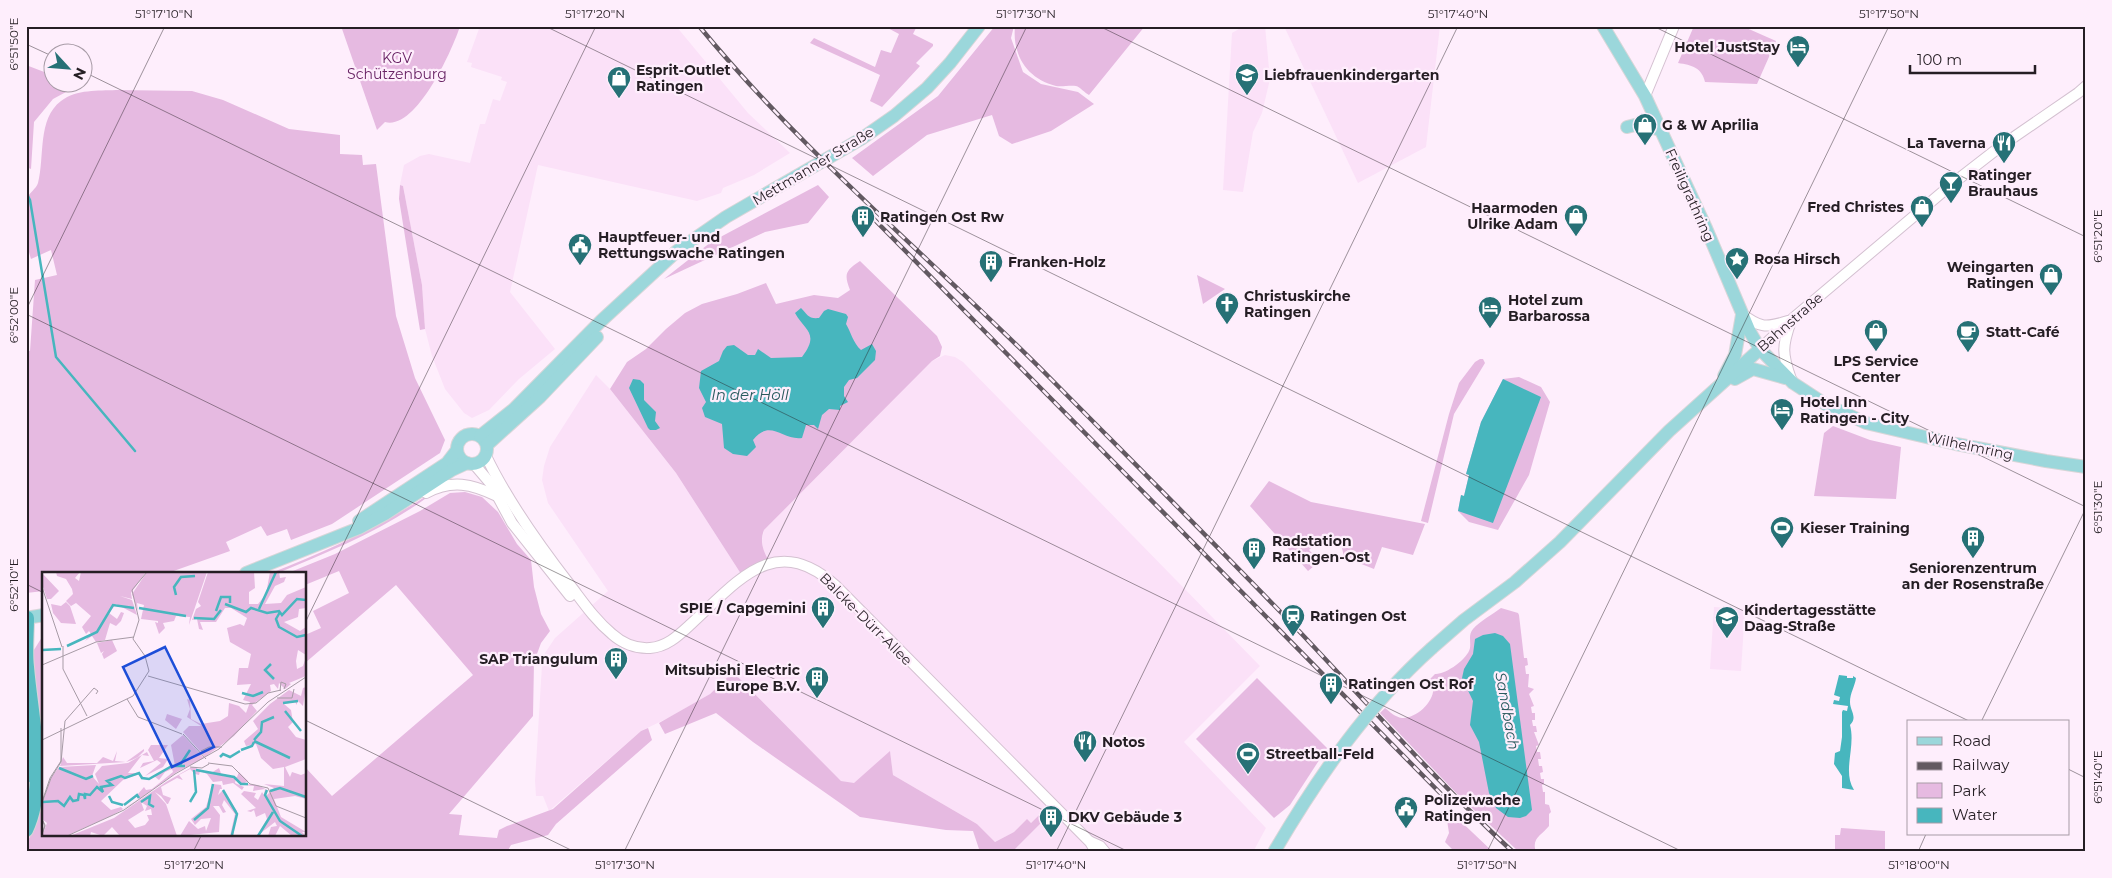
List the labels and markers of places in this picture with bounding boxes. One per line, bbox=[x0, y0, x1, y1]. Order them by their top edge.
hotel icon: Hotel JustStay bbox=[1785, 34, 1811, 68]
place label: Hotel JustStay bbox=[1674, 38, 1781, 56]
place label: Esprit-Outlet Ratingen bbox=[636, 61, 731, 95]
school or university icon: Liebfrauenkindergarten bbox=[1234, 62, 1260, 96]
shop icon: Esprit-Outlet Ratingen bbox=[606, 65, 632, 99]
place label: Liebfrauenkindergarten bbox=[1264, 66, 1439, 84]
shop icon: G & W Aprilia bbox=[1632, 112, 1658, 146]
place label: G & W Aprilia bbox=[1662, 116, 1759, 134]
restaurant icon: La Taverna bbox=[1991, 130, 2017, 164]
place label: La Taverna bbox=[1907, 134, 1986, 152]
place label: Ratinger Brauhaus bbox=[1968, 166, 2038, 200]
bar icon: Ratinger Brauhaus bbox=[1938, 170, 1964, 204]
shop icon: Fred Christes bbox=[1909, 194, 1935, 228]
place label: Fred Christes bbox=[1807, 198, 1905, 216]
place label: Haarmoden Ulrike Adam bbox=[1467, 199, 1558, 233]
shop icon: Haarmoden Ulrike Adam bbox=[1563, 203, 1589, 237]
building icon: Ratingen Ost Rw bbox=[850, 204, 876, 238]
place label: Ratingen Ost Rw bbox=[880, 208, 1005, 226]
place label: Hauptfeuer- und Rettungswache Ratingen bbox=[598, 228, 785, 262]
public building icon: Hauptfeuer- und Rettungswache Ratingen bbox=[567, 232, 593, 266]
place icon: Rosa Hirsch bbox=[1724, 246, 1750, 280]
building icon: Franken-Holz bbox=[978, 249, 1004, 283]
place label: Rosa Hirsch bbox=[1754, 250, 1840, 268]
place label: Franken-Holz bbox=[1008, 253, 1106, 271]
place label: Weingarten Ratingen bbox=[1947, 258, 2034, 292]
shop icon: Weingarten Ratingen bbox=[2038, 262, 2064, 296]
place label: Christuskirche Ratingen bbox=[1244, 287, 1351, 321]
church icon: Christuskirche Ratingen bbox=[1214, 291, 1240, 325]
place label: Hotel zum Barbarossa bbox=[1508, 291, 1590, 325]
hotel icon: Hotel zum Barbarossa bbox=[1477, 295, 1503, 329]
shop icon: LPS Service Center bbox=[1863, 318, 1889, 352]
cafe icon: Statt-Café bbox=[1955, 319, 1981, 353]
place label: Statt-Café bbox=[1986, 323, 2060, 341]
place label: LPS Service Center bbox=[1833, 352, 1919, 386]
place label: Hotel Inn Ratingen - City bbox=[1800, 393, 1910, 427]
hotel icon: Hotel Inn Ratingen - City bbox=[1769, 397, 1795, 431]
sports icon: Kieser Training bbox=[1769, 515, 1795, 549]
place label: Kieser Training bbox=[1800, 519, 1910, 537]
building icon: Seniorenzentrum an der Rosenstraße bbox=[1960, 525, 1986, 559]
place label: Radstation Ratingen-Ost bbox=[1272, 532, 1370, 566]
building icon: Radstation Ratingen-Ost bbox=[1241, 536, 1267, 570]
place label: Seniorenzentrum an der Rosenstraße bbox=[1902, 559, 2044, 593]
building icon: SPIE / Capgemini bbox=[810, 595, 836, 629]
place label: SPIE / Capgemini bbox=[680, 599, 806, 617]
place label: Kindertagesstätte Daag-Straße bbox=[1744, 601, 1876, 635]
station icon: Ratingen Ost bbox=[1280, 603, 1306, 637]
school or university icon: Kindertagesstätte Daag-Straße bbox=[1714, 605, 1740, 639]
place label: Ratingen Ost bbox=[1310, 607, 1407, 625]
building icon: SAP Triangulum bbox=[603, 646, 629, 680]
place label: SAP Triangulum bbox=[479, 650, 598, 668]
place label: Mitsubishi Electric Europe B.V. bbox=[665, 661, 801, 695]
building icon: Mitsubishi Electric Europe B.V. bbox=[804, 665, 830, 699]
building icon: Ratingen Ost Rof bbox=[1318, 671, 1344, 705]
place label: Ratingen Ost Rof bbox=[1348, 675, 1474, 693]
restaurant icon: Notos bbox=[1072, 729, 1098, 763]
place label: Notos bbox=[1102, 733, 1146, 751]
sports icon: Streetball-Feld bbox=[1235, 741, 1261, 775]
place label: Streetball-Feld bbox=[1266, 745, 1374, 763]
place label: Polizeiwache Ratingen bbox=[1424, 791, 1521, 825]
public building icon: Polizeiwache Ratingen bbox=[1393, 795, 1419, 829]
building icon: DKV Gebäude 3 bbox=[1038, 804, 1064, 838]
place label: DKV Gebäude 3 bbox=[1068, 808, 1182, 826]

